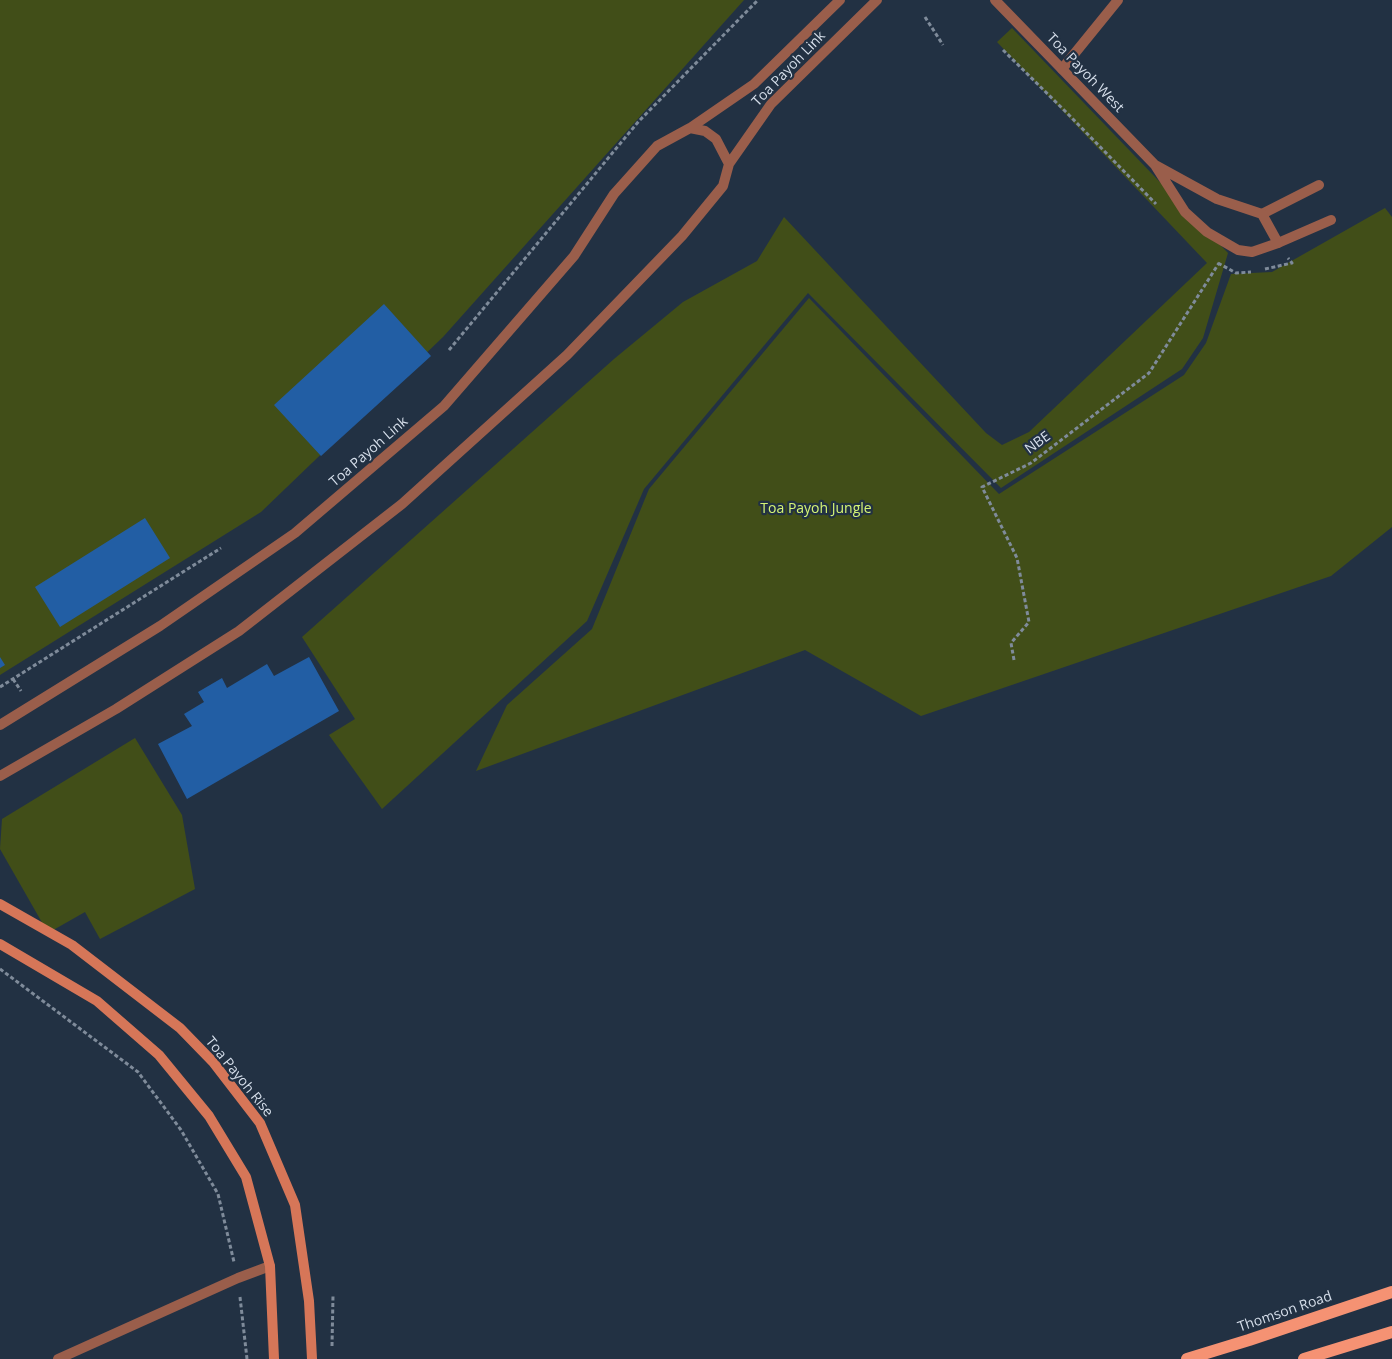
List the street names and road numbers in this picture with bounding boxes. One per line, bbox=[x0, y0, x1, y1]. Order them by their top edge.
street label: Toa Payoh Link bbox=[749, 28, 829, 110]
street label: Toa Payoh West bbox=[1043, 30, 1127, 116]
street label: Toa Payoh Link bbox=[326, 413, 412, 491]
street label: NBE bbox=[1022, 428, 1054, 458]
street label: Toa Payoh Rise bbox=[202, 1034, 276, 1120]
street label: Thomson Road bbox=[1236, 1288, 1334, 1336]

